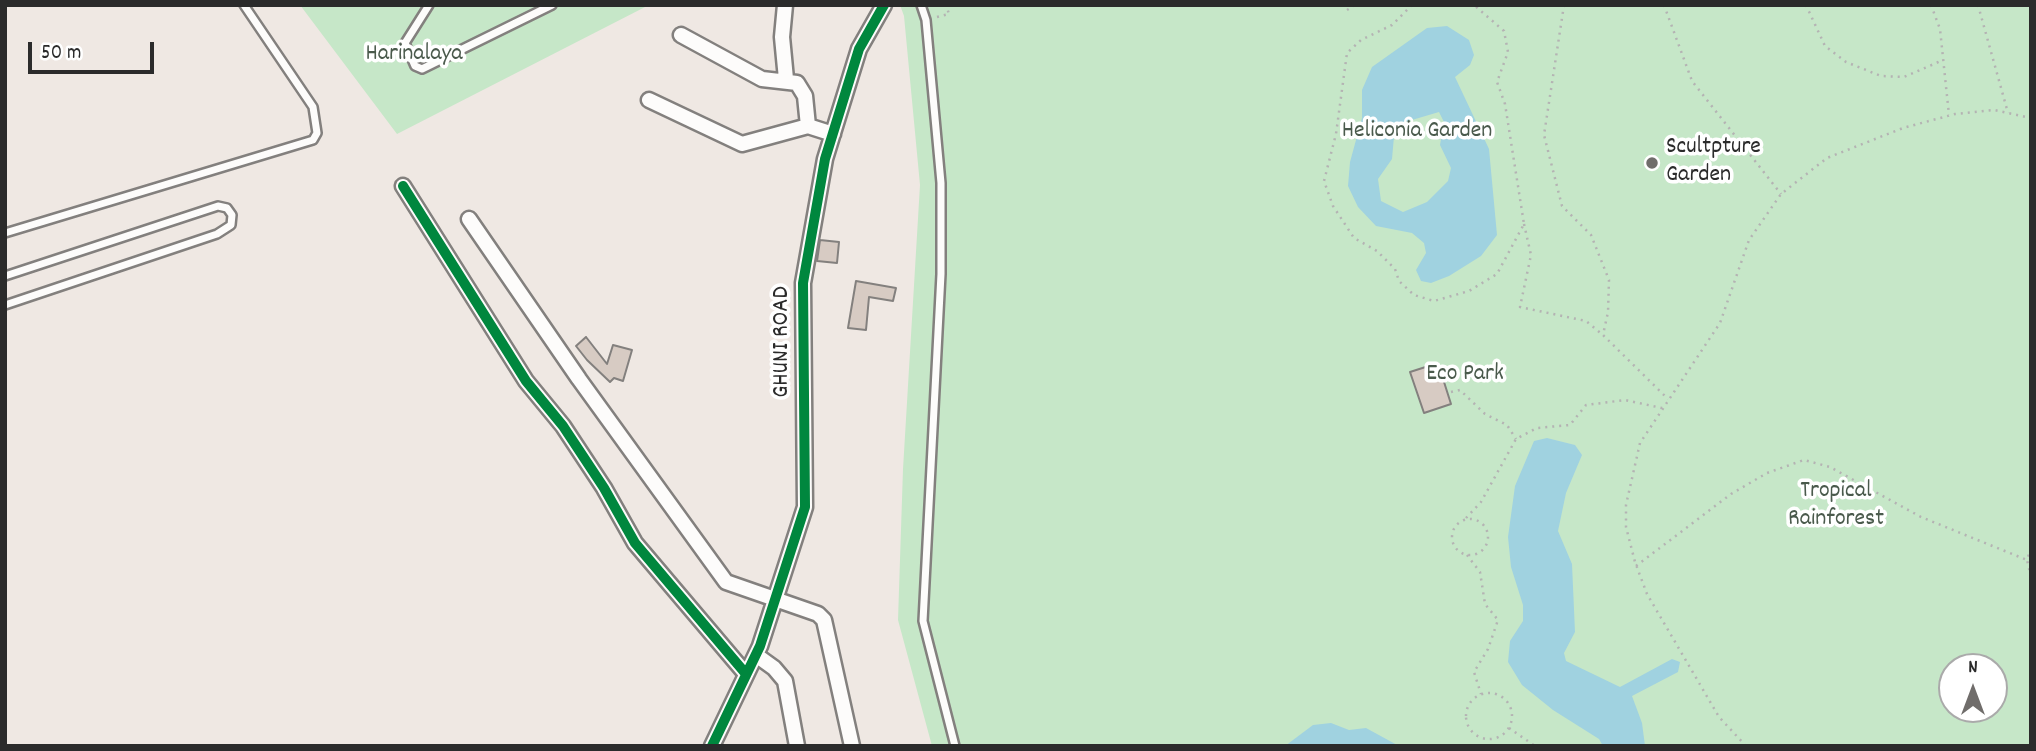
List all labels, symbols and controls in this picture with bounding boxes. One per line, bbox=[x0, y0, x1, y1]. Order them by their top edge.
scale bar bbox=[32, 28, 158, 72]
text: 50 m bbox=[41, 39, 81, 69]
park label: Harinalaya bbox=[365, 42, 463, 70]
park label: Heliconia Garden bbox=[1342, 119, 1492, 147]
place label: Scultpture Garden bbox=[1666, 135, 1761, 191]
marker: Scultpture Garden bbox=[1644, 155, 1660, 171]
street label: GHUNI ROAD bbox=[770, 286, 798, 398]
park label: Eco Park bbox=[1426, 362, 1504, 390]
park label: Tropical Rainforest bbox=[1788, 479, 1884, 535]
north arrow bbox=[1938, 653, 2008, 723]
text: N bbox=[1968, 655, 1978, 682]

